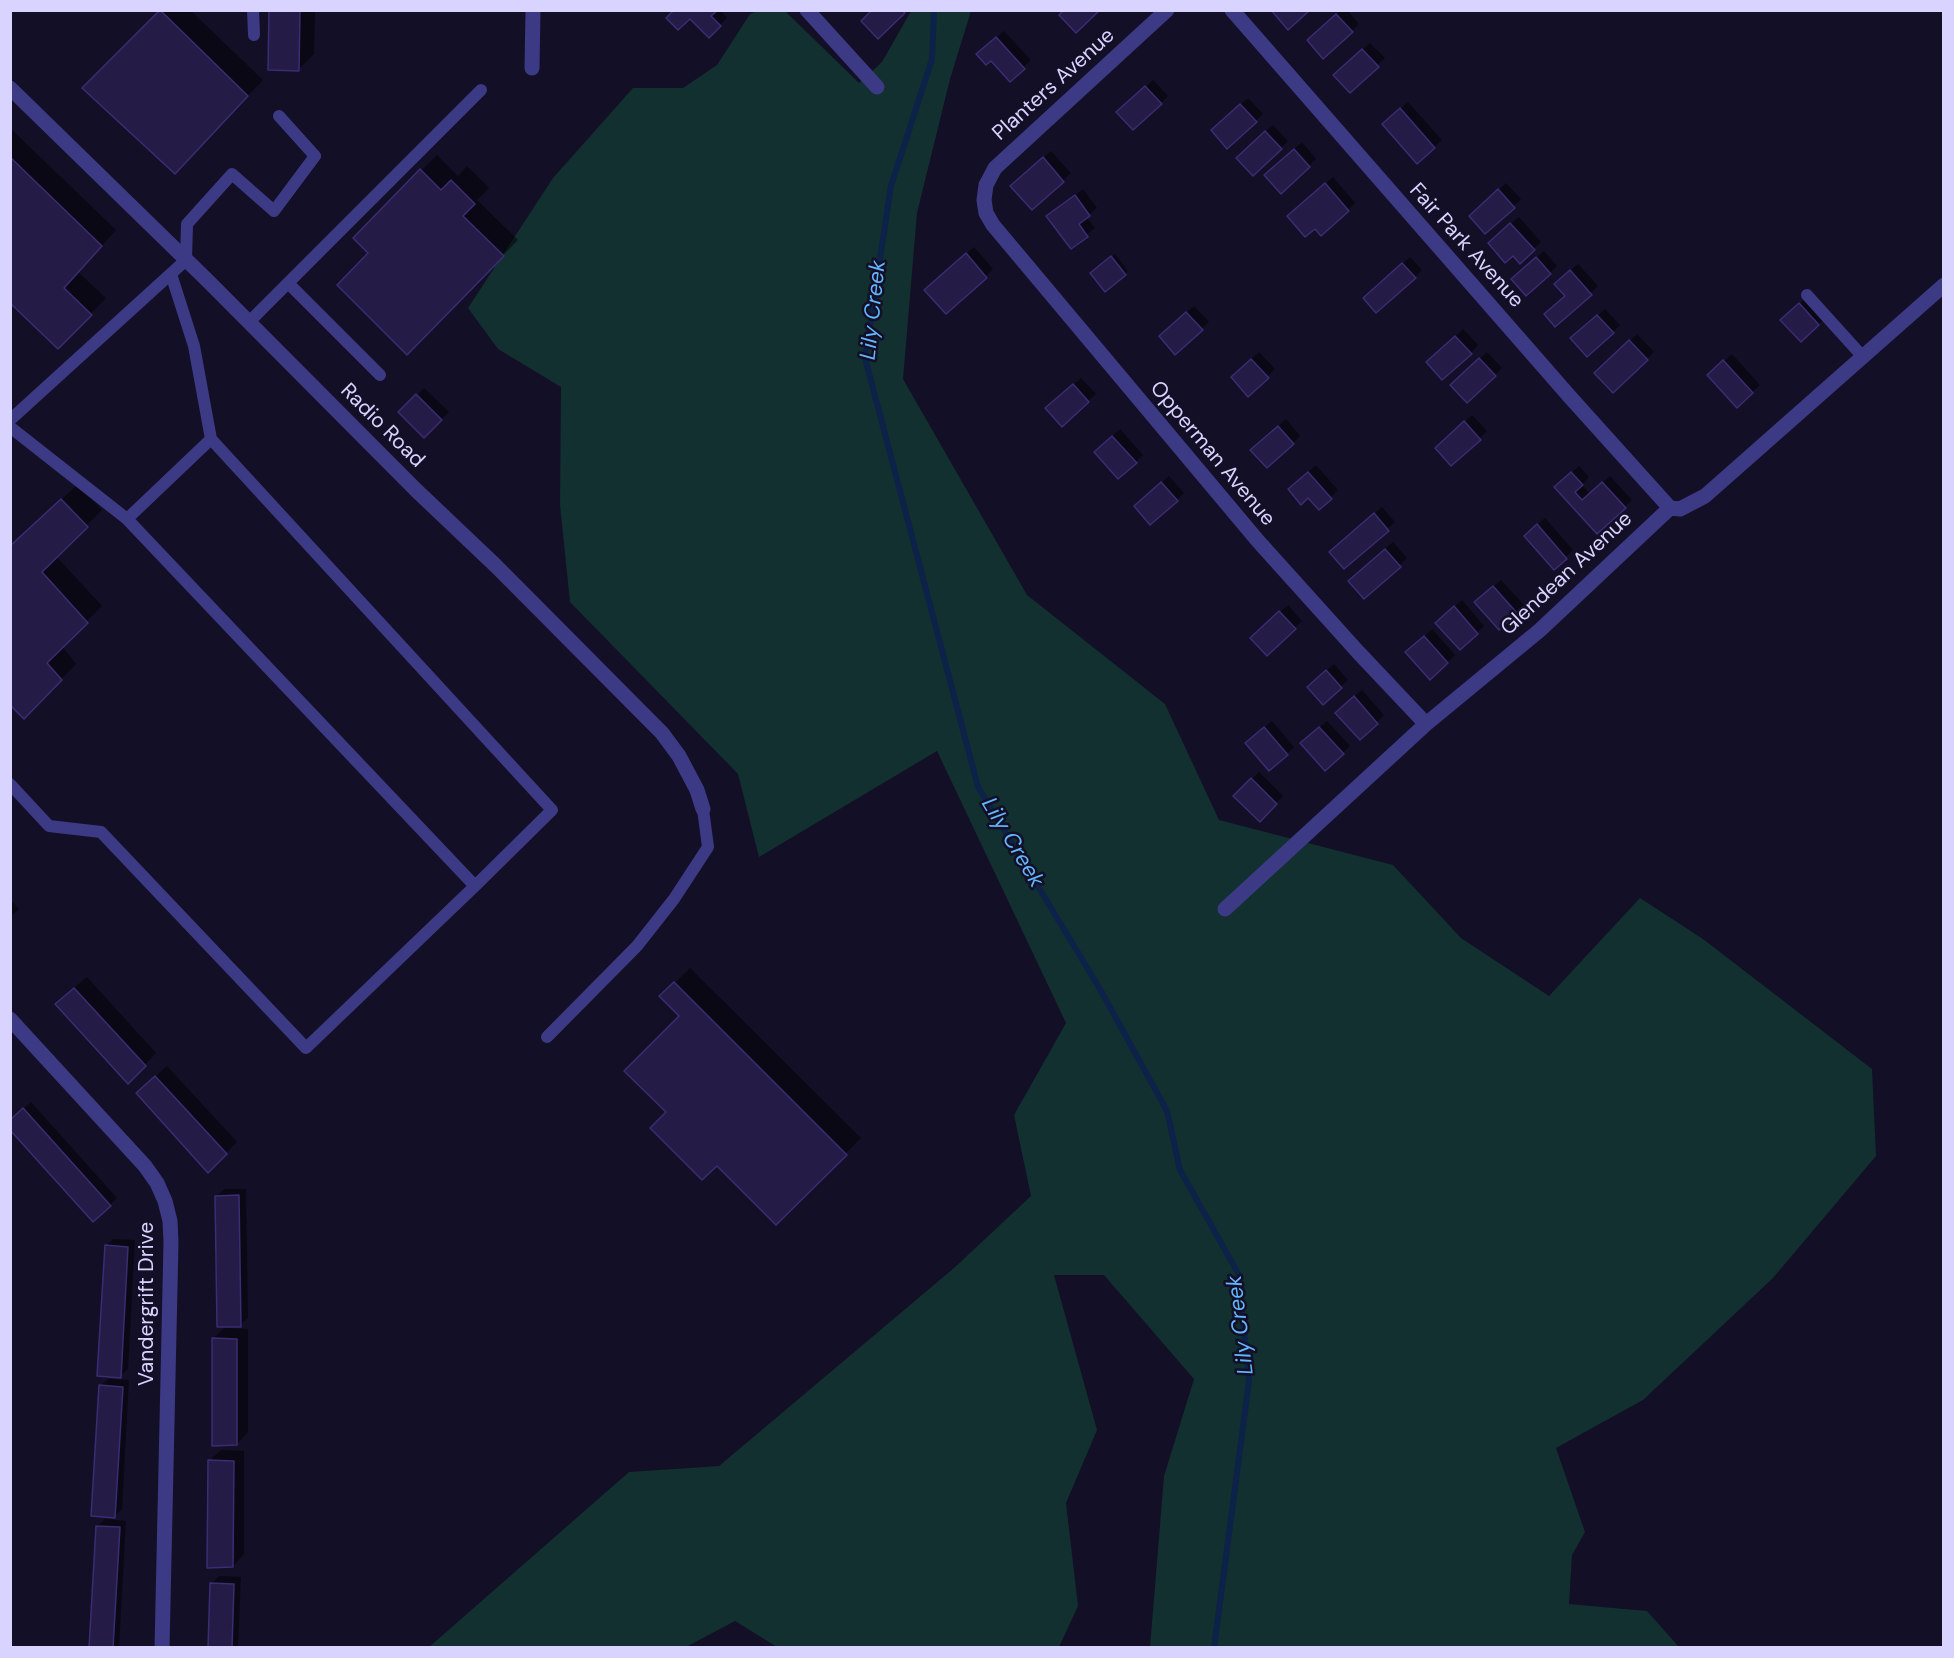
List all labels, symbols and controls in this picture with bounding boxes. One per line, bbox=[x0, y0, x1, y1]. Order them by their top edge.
street label: Planters Avenue bbox=[988, 24, 1120, 146]
street label: Fair Park Avenue bbox=[1404, 179, 1528, 313]
water label: Lily Creek bbox=[856, 259, 892, 361]
street label: Opperman Avenue bbox=[1144, 376, 1280, 532]
street label: Radio Road bbox=[335, 379, 429, 473]
street label: Glendean Avenue bbox=[1496, 507, 1638, 641]
water label: Lily Creek bbox=[975, 793, 1049, 893]
street label: Vandergrift Drive bbox=[134, 1222, 160, 1386]
water label: Lily Creek bbox=[1222, 1274, 1260, 1376]

